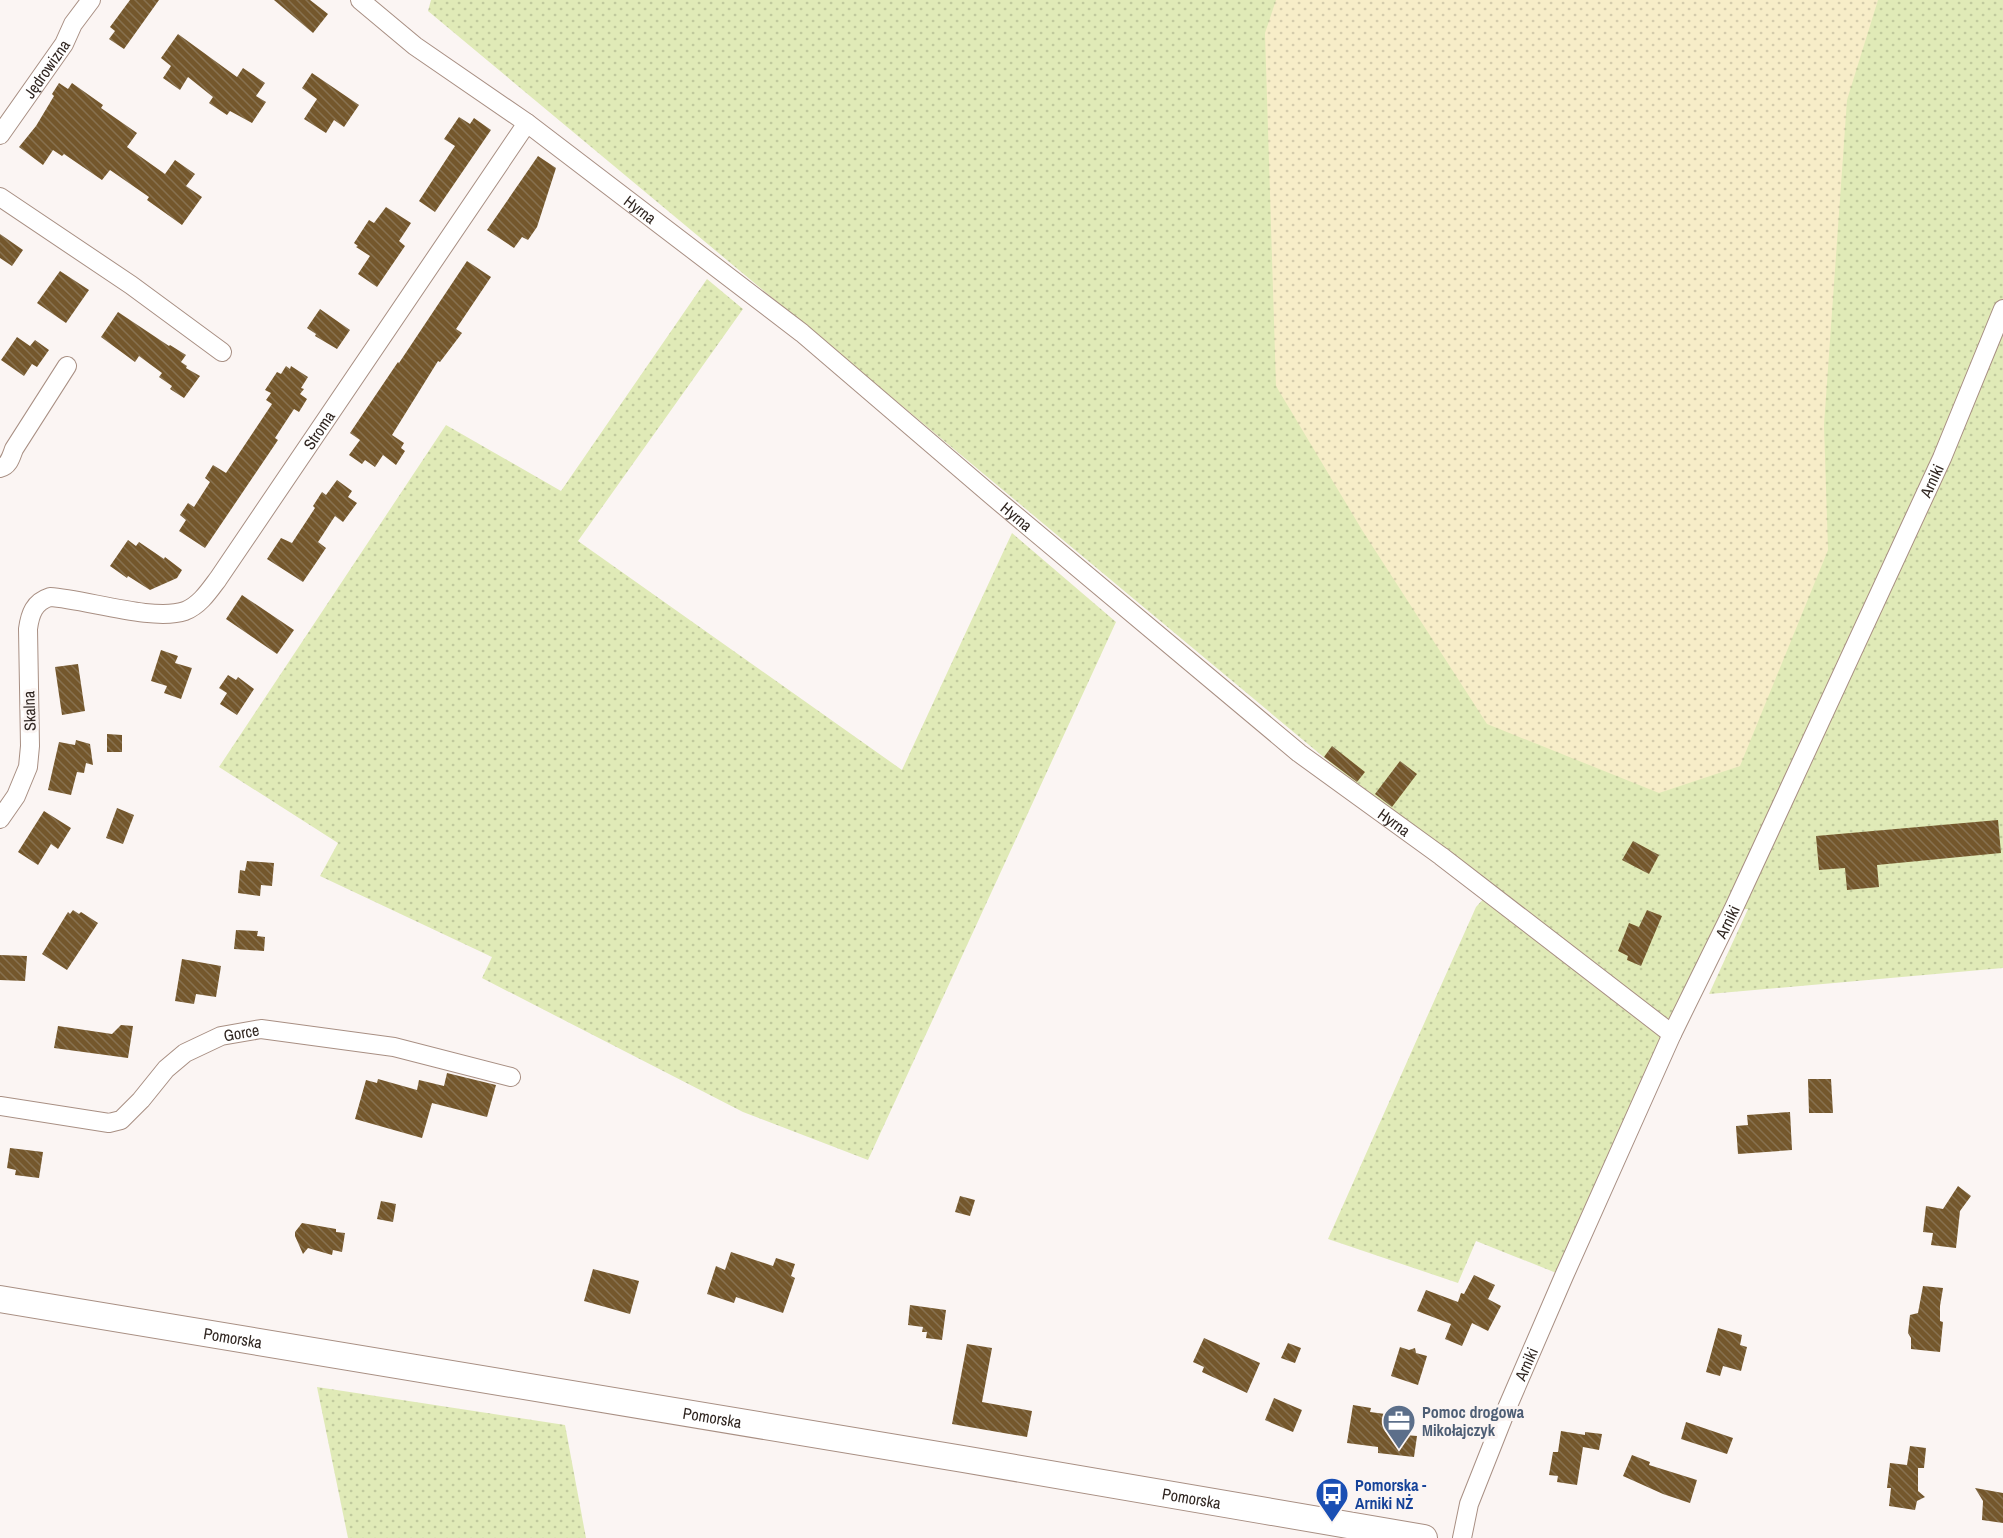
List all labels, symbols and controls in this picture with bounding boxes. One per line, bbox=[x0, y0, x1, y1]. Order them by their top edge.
street label: Jędrowizna bbox=[18, 34, 75, 103]
street label: Hyrna bbox=[620, 190, 661, 229]
street label: Stroma bbox=[298, 406, 340, 454]
street label: Arniki bbox=[1914, 460, 1949, 502]
street label: Hyrna bbox=[996, 497, 1038, 537]
street label: Skalna bbox=[17, 690, 41, 731]
street label: Hyrna bbox=[1374, 803, 1415, 842]
street label: Arniki bbox=[1709, 902, 1745, 943]
street label: Gorce bbox=[222, 1019, 261, 1046]
street label: Pomorska bbox=[202, 1322, 264, 1353]
street label: Arniki bbox=[1509, 1344, 1543, 1385]
place label: Pomoc drogowa Mikołajczyk bbox=[1422, 1401, 1525, 1441]
street label: Pomorska bbox=[681, 1402, 744, 1433]
office icon: Pomoc drogowa Mikołajczyk bbox=[1381, 1403, 1417, 1450]
place label: Pomorska - Arniki NŻ bbox=[1355, 1474, 1427, 1514]
bus stop icon: Pomorska - Arniki NŻ bbox=[1314, 1476, 1350, 1523]
street label: Pomorska bbox=[1160, 1482, 1223, 1514]

